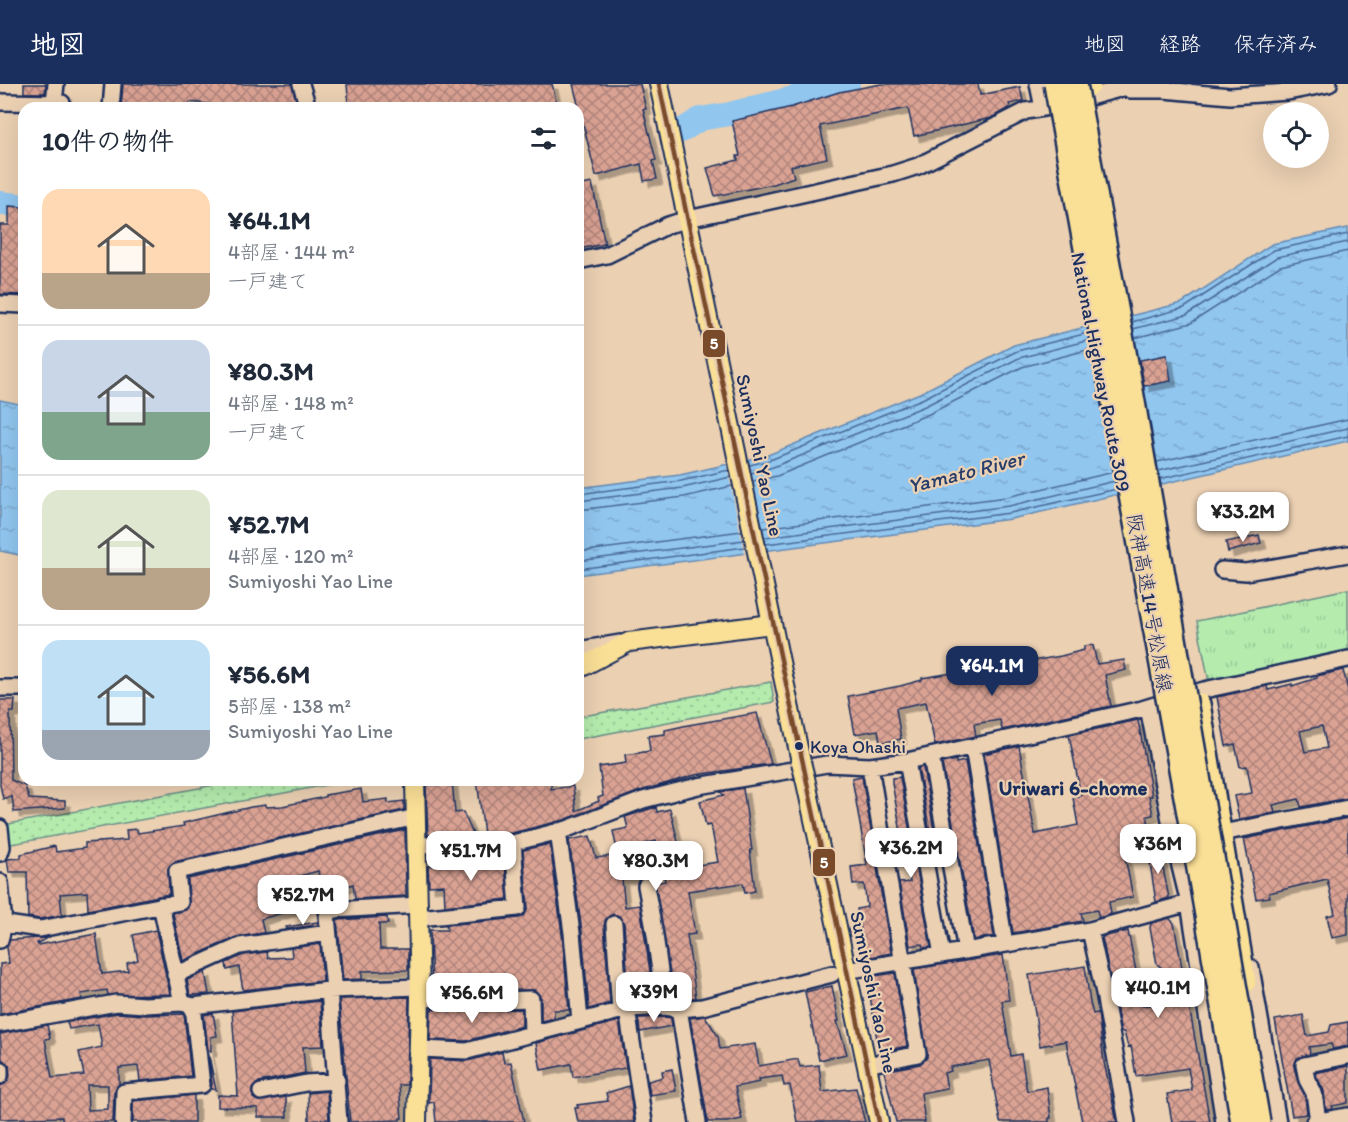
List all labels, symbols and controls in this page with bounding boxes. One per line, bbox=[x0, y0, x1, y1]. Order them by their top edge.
text: 地図 bbox=[30, 27, 86, 61]
text: 地図 bbox=[1084, 31, 1126, 56]
text: 経路 bbox=[1159, 31, 1201, 56]
text: 保存済み bbox=[1234, 31, 1318, 56]
map controls bbox=[1263, 102, 1329, 168]
button: locate bbox=[1263, 102, 1329, 168]
icon: filters bbox=[527, 122, 560, 155]
text: 10件の物件 bbox=[42, 125, 174, 157]
text: ¥64.1M bbox=[228, 204, 311, 236]
icon: home bbox=[90, 213, 162, 285]
text: 4部屋 · 144 m² bbox=[228, 240, 355, 264]
street label: National Highway Route 309 bbox=[1066, 250, 1136, 494]
text: 一戸建て bbox=[228, 269, 308, 293]
line badge: 5 bbox=[702, 329, 726, 358]
text: 5 bbox=[710, 334, 719, 353]
text: ¥80.3M bbox=[228, 355, 314, 387]
icon: home bbox=[90, 364, 162, 436]
street label: Sumiyoshi Yao Line bbox=[731, 372, 789, 538]
text: 4部屋 · 148 m² bbox=[228, 391, 354, 415]
text: 一戸建て bbox=[228, 420, 308, 444]
water label: Yamato River bbox=[905, 444, 1029, 498]
pin: ¥33.2M bbox=[1194, 492, 1292, 543]
text: ¥33.2M bbox=[1211, 499, 1275, 523]
text: ¥52.7M bbox=[228, 508, 310, 540]
street label: 阪神高速14号松原線 bbox=[1122, 512, 1178, 694]
icon: home bbox=[90, 514, 162, 586]
text: 4部屋 · 120 m² bbox=[228, 544, 354, 568]
text: Sumiyoshi Yao Line bbox=[228, 569, 393, 593]
pin: ¥64.1M bbox=[943, 646, 1041, 697]
text: ¥64.1M bbox=[960, 653, 1024, 677]
text: ¥56.6M bbox=[228, 658, 311, 690]
icon: home bbox=[90, 664, 162, 736]
text: 5部屋 · 138 m² bbox=[228, 694, 351, 718]
text: Sumiyoshi Yao Line bbox=[228, 719, 393, 743]
place label: Koya Ohashi bbox=[810, 736, 906, 758]
marker: Koya Ohashi bbox=[793, 740, 805, 752]
district label: Uriwari 6-chome bbox=[998, 775, 1148, 800]
pin: ¥36M bbox=[1122, 824, 1194, 875]
pin: ¥36.2M bbox=[862, 828, 960, 879]
pin: ¥51.7M bbox=[422, 831, 520, 882]
text: ¥36M bbox=[1134, 831, 1182, 855]
text: ¥36.2M bbox=[879, 835, 943, 859]
text: ¥51.7M bbox=[440, 838, 502, 862]
pin: ¥80.3M bbox=[607, 841, 705, 892]
text: ¥80.3M bbox=[623, 848, 689, 872]
line badge: 5 bbox=[812, 848, 836, 877]
text: 5 bbox=[820, 853, 829, 872]
pin: ¥52.7M bbox=[254, 875, 352, 926]
text: ¥52.7M bbox=[272, 882, 334, 906]
street label: Sumiyoshi Yao Line bbox=[845, 909, 903, 1075]
pin: ¥40.1M bbox=[1109, 968, 1207, 1019]
pin: ¥39M bbox=[618, 972, 690, 1023]
pin: ¥56.6M bbox=[423, 973, 521, 1024]
text: ¥40.1M bbox=[1125, 975, 1191, 999]
text: ¥39M bbox=[630, 979, 678, 1003]
text: ¥56.6M bbox=[440, 980, 504, 1004]

